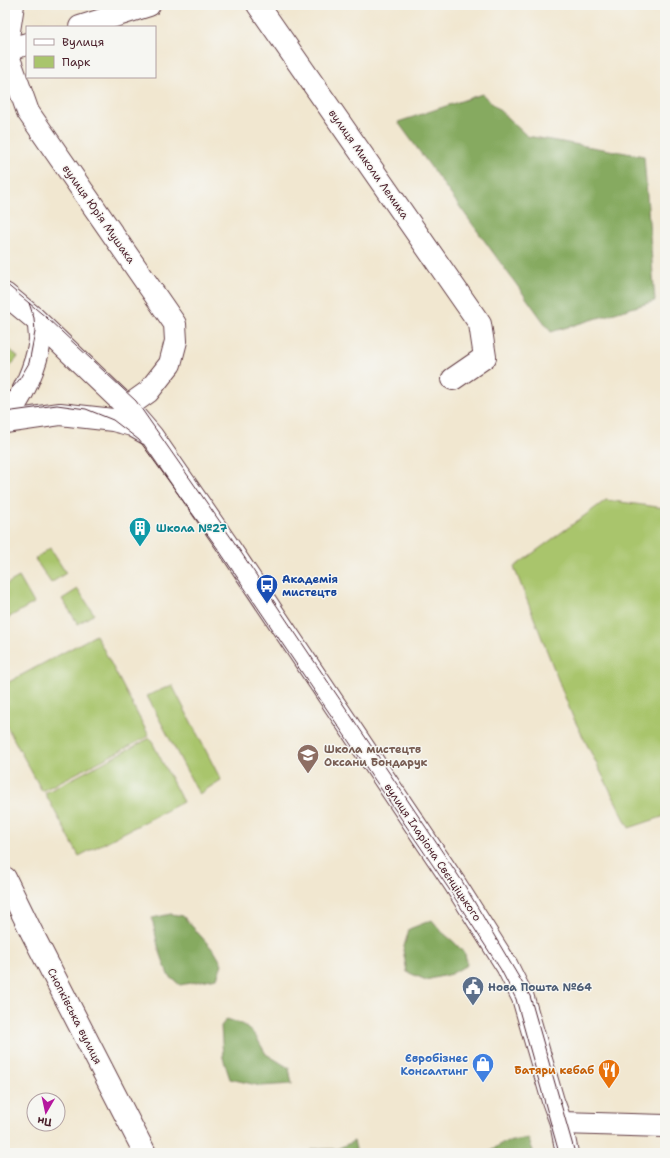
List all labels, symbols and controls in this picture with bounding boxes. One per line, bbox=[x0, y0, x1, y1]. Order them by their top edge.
legend bbox=[26, 26, 156, 78]
text: Вулиця bbox=[62, 34, 104, 50]
text: Парк bbox=[62, 54, 91, 70]
street label: вулиця Миколи Лемика bbox=[325, 106, 412, 222]
street label: вулиця Юрія Мушака bbox=[59, 162, 138, 267]
building icon: Школа №27 bbox=[127, 515, 153, 548]
place label: Школа №27 bbox=[156, 521, 227, 536]
bus stop icon: Академія мистецтв bbox=[254, 572, 280, 605]
place label: Академія мистецтв bbox=[282, 572, 339, 600]
school or university icon: Школа мистецтв Оксани Бондарук bbox=[295, 742, 321, 775]
place label: Школа мистецтв Оксани Бондарук bbox=[324, 742, 427, 770]
street label: вулиця Іларіона Свєнціцького bbox=[381, 780, 485, 924]
street label: Снопківська вулиця bbox=[44, 966, 105, 1067]
public building icon: Нова Пошта №64 bbox=[460, 974, 486, 1007]
place label: Нова Пошта №64 bbox=[488, 980, 592, 995]
place label: Євробізнес Консалтинг bbox=[401, 1051, 468, 1079]
shop icon: Євробізнес Консалтинг bbox=[470, 1051, 496, 1084]
restaurant icon: Батяри кебаб bbox=[596, 1057, 622, 1090]
place label: Батяри кебаб bbox=[514, 1063, 594, 1078]
north arrow bbox=[26, 1092, 66, 1132]
text: Пн bbox=[36, 1113, 53, 1130]

